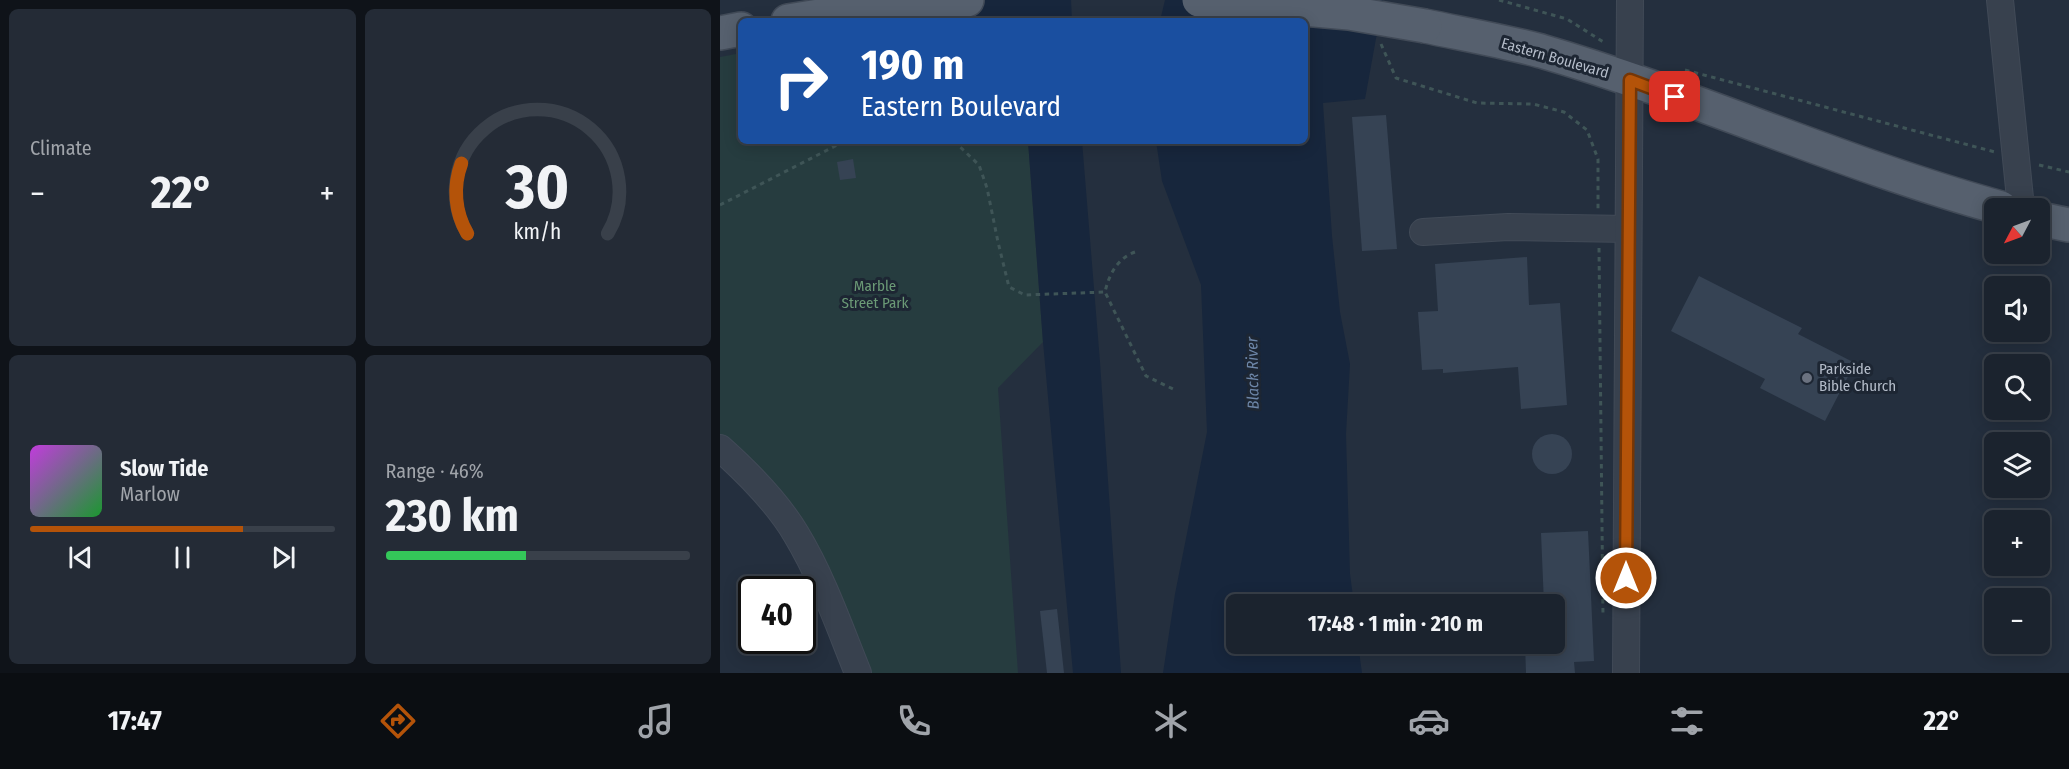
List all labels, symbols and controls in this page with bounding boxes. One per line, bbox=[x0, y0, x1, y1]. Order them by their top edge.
street label: Eastern Boulevard bbox=[1499, 34, 1611, 82]
text: 190 m bbox=[861, 40, 964, 90]
icon: right bbox=[762, 42, 840, 120]
pin bbox=[1649, 71, 1700, 122]
icon: arrive bbox=[1658, 80, 1691, 113]
text: Eastern Boulevard bbox=[861, 91, 1061, 123]
text: Climate bbox=[30, 136, 92, 160]
text: 30 bbox=[505, 150, 570, 225]
text: 22° bbox=[151, 166, 214, 220]
text: − bbox=[30, 174, 45, 214]
text: + bbox=[319, 174, 335, 214]
north arrow bbox=[1984, 198, 2050, 264]
map controls bbox=[1984, 198, 2050, 654]
text: km/h bbox=[514, 220, 562, 246]
button: sound bbox=[1984, 276, 2050, 342]
park label: Marble Street Park bbox=[841, 277, 909, 312]
water label: Black River bbox=[1242, 336, 1263, 409]
button: search bbox=[1984, 354, 2050, 420]
place label: Parkside Bible Church bbox=[1819, 360, 1896, 395]
marker: Parkside Bible Church bbox=[1800, 371, 1814, 385]
button: layers bbox=[1984, 432, 2050, 498]
text: Slow Tide bbox=[120, 455, 208, 482]
text: Range · 46% bbox=[386, 459, 484, 483]
text: Marlow bbox=[120, 482, 180, 506]
text: 230 km bbox=[386, 489, 519, 543]
button: + bbox=[1984, 510, 2050, 576]
icon: previous bbox=[64, 541, 97, 574]
icon: pause bbox=[166, 541, 199, 574]
icon: next bbox=[267, 541, 300, 574]
position arrow bbox=[1594, 546, 1658, 610]
speed limit sign: 40 bbox=[738, 576, 816, 654]
button: − bbox=[1984, 588, 2050, 654]
text: 17:48 · 1 min · 210 m bbox=[1308, 610, 1483, 637]
icon: directions bbox=[377, 700, 419, 742]
icon: music bbox=[635, 700, 677, 742]
icon: phone bbox=[893, 700, 935, 742]
icon: climate bbox=[1150, 700, 1192, 742]
icon: car bbox=[1408, 700, 1450, 742]
icon: filters bbox=[1666, 700, 1708, 742]
text: 17:47 bbox=[108, 705, 162, 737]
text: 22° bbox=[1923, 705, 1961, 737]

